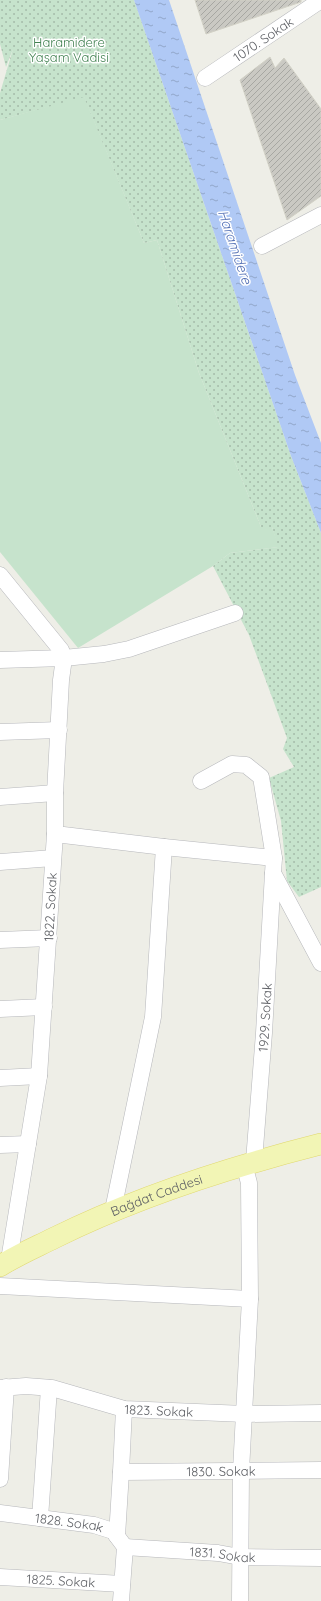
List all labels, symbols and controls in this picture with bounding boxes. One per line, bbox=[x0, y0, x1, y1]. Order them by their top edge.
street label: 1070. Sokak bbox=[230, 13, 296, 65]
park label: Haramidere Yaşam Vadisi bbox=[29, 34, 109, 65]
water label: Haramidere bbox=[214, 207, 256, 288]
street label: 1822. Sokak bbox=[40, 872, 60, 942]
street label: 1929. Sokak bbox=[255, 983, 275, 1052]
street label: Bağdat Caddesi bbox=[108, 1171, 204, 1219]
street label: 1823. Sokak bbox=[124, 1401, 194, 1420]
street label: 1830. Sokak bbox=[186, 1463, 256, 1479]
street label: 1828. Sokak bbox=[34, 1510, 106, 1536]
street label: 1831. Sokak bbox=[189, 1543, 256, 1565]
street label: 1825. Sokak bbox=[26, 1571, 96, 1590]

